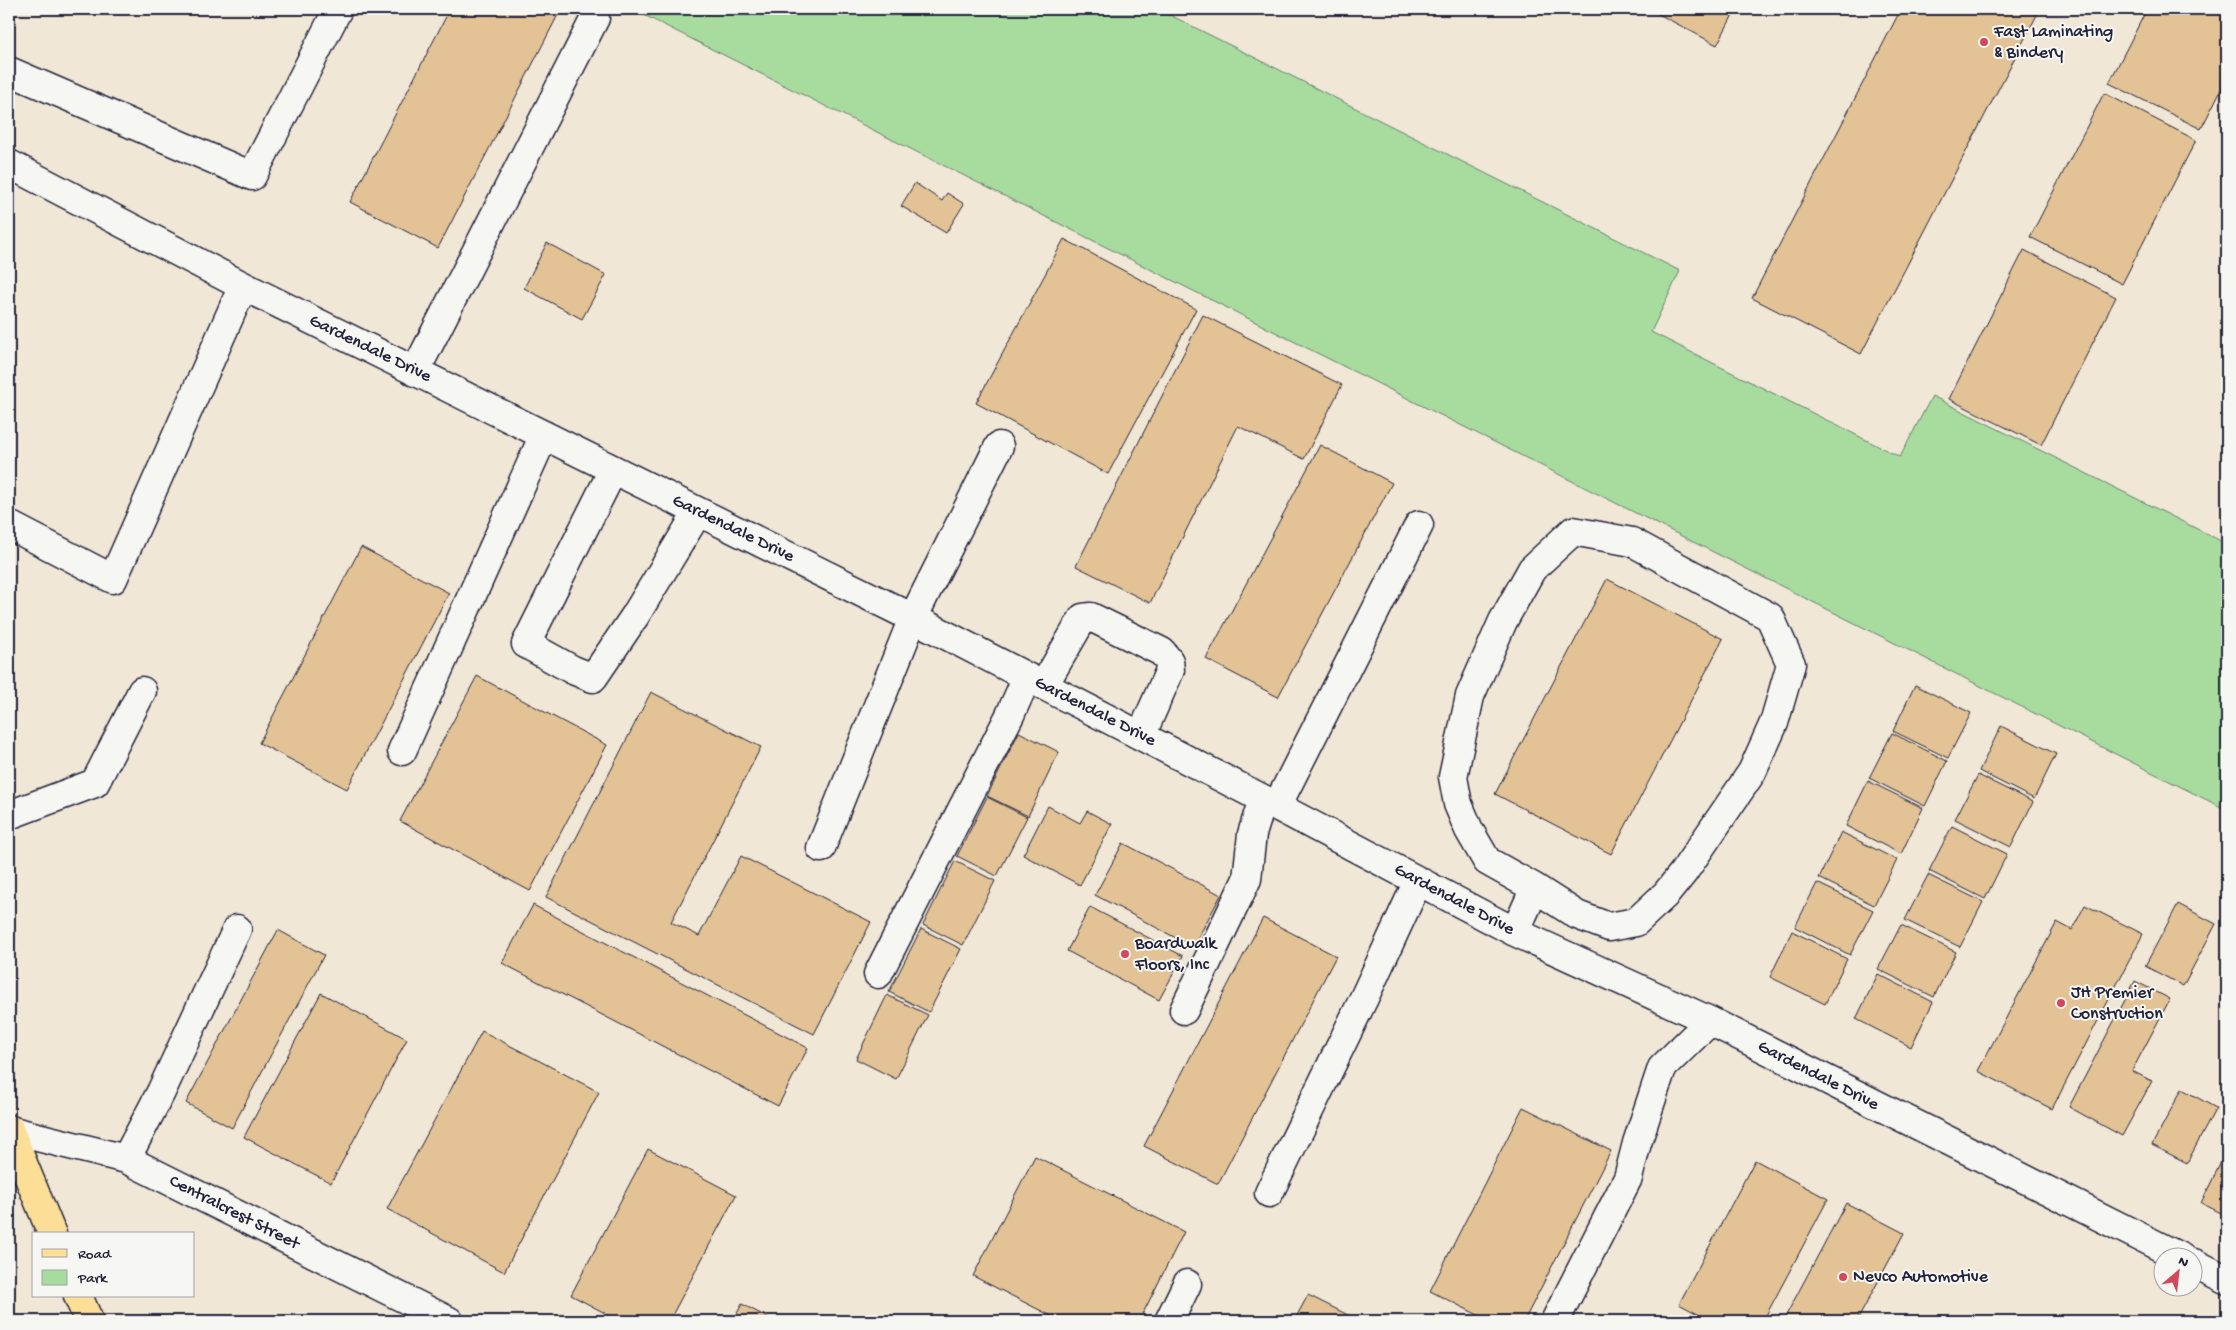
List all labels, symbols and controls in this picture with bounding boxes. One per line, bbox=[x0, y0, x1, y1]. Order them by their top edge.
place label: Fast Laminating & Bindery bbox=[1993, 22, 2113, 64]
marker: Fast Laminating & Bindery bbox=[1978, 36, 1990, 48]
street label: Gardendale Drive bbox=[305, 310, 435, 388]
street label: Gardendale Drive bbox=[668, 490, 798, 568]
street label: Gardendale Drive bbox=[1031, 672, 1160, 752]
street label: Gardendale Drive bbox=[1390, 859, 1518, 941]
place label: Boardwalk Floors, Inc bbox=[1134, 934, 1218, 976]
marker: Boardwalk Floors, Inc bbox=[1119, 948, 1131, 960]
place label: JH Premier Construction bbox=[2071, 983, 2163, 1025]
marker: JH Premier Construction bbox=[2055, 997, 2067, 1009]
street label: Gardendale Drive bbox=[1754, 1036, 1883, 1116]
street label: Centralcrest Street bbox=[165, 1171, 304, 1256]
legend bbox=[32, 1232, 195, 1298]
text: Road bbox=[78, 1246, 112, 1264]
north arrow bbox=[2154, 1248, 2204, 1298]
text: N bbox=[2175, 1253, 2191, 1272]
place label: Nevco Automotive bbox=[1853, 1267, 1989, 1288]
text: Park bbox=[77, 1270, 108, 1288]
marker: Nevco Automotive bbox=[1837, 1271, 1849, 1283]

